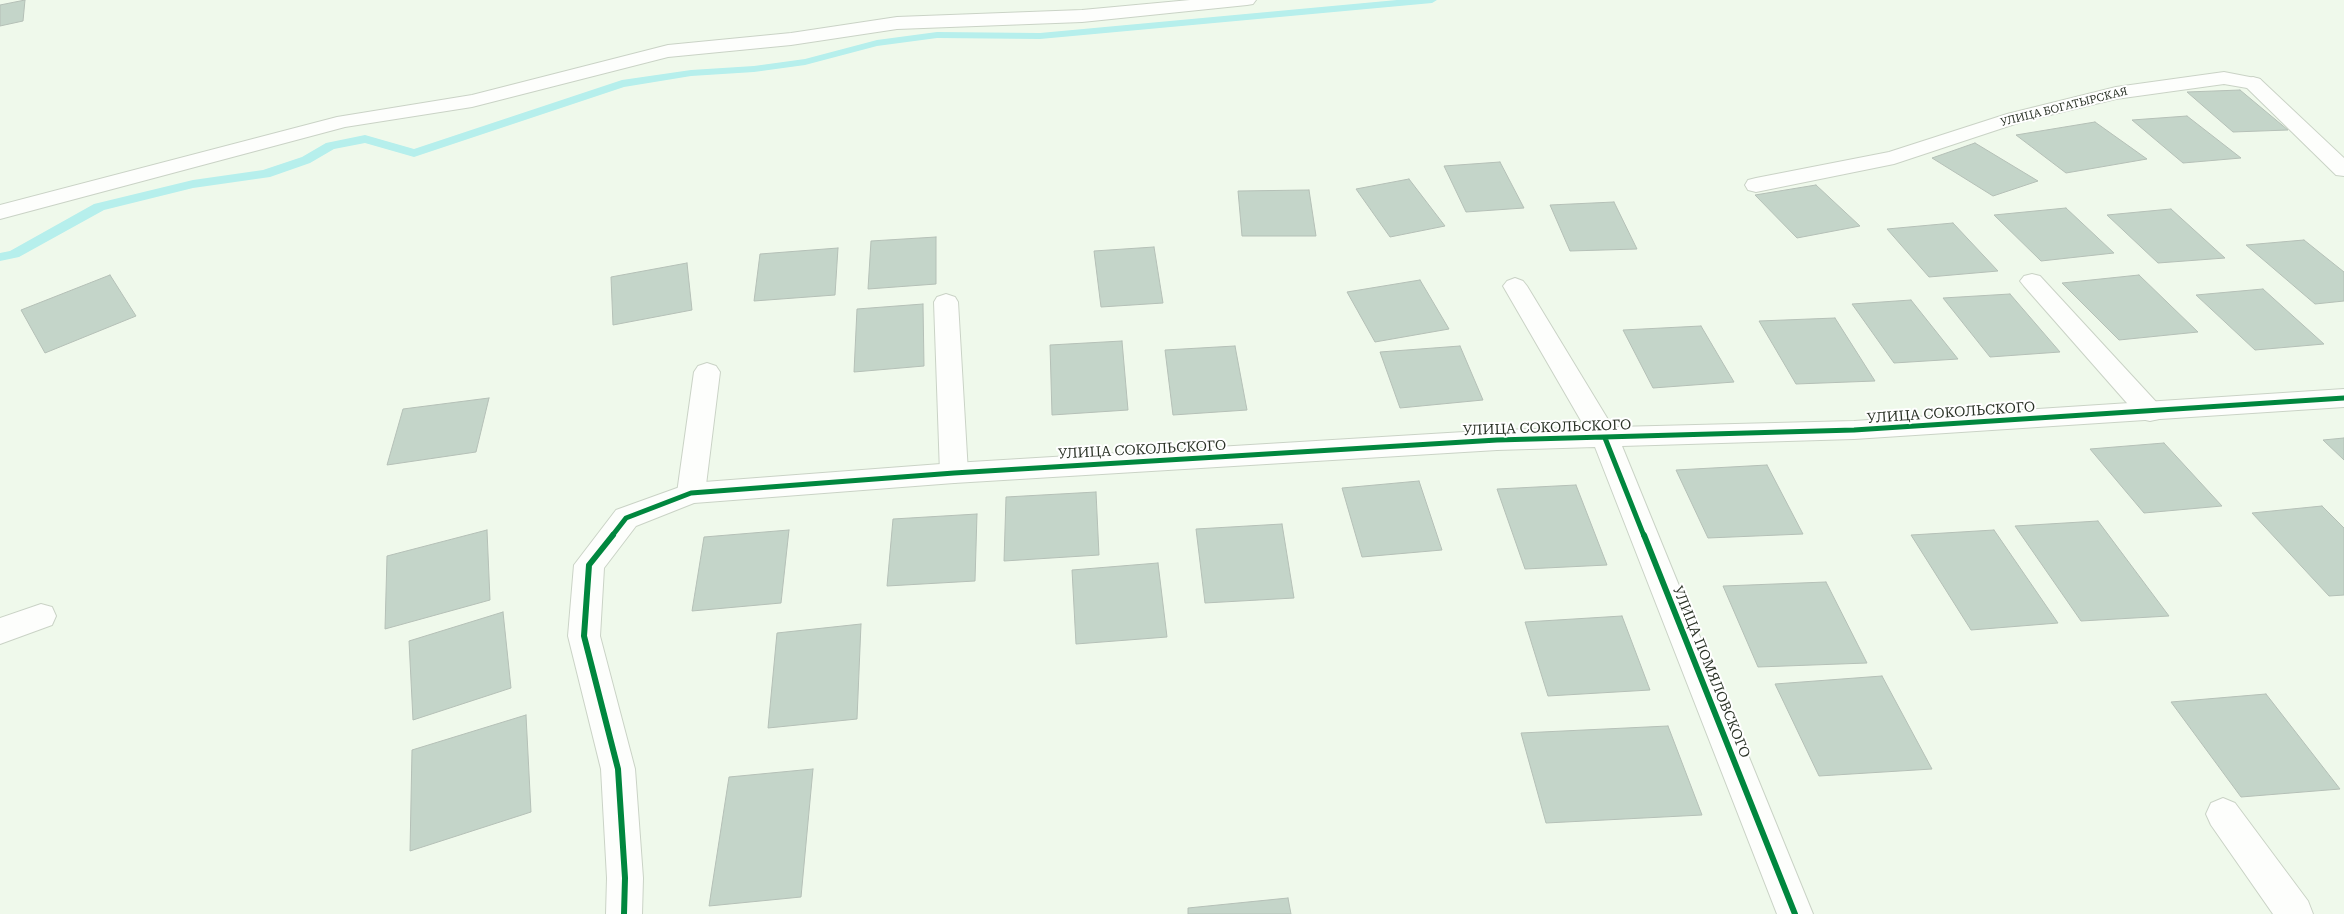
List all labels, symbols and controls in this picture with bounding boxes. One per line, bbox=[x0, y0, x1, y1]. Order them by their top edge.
street label: УЛИЦА БОГАТЫРСКАЯ bbox=[1999, 85, 2129, 129]
street label: УЛИЦА СОКОЛЬСКОГО bbox=[1866, 399, 2036, 427]
street label: УЛИЦА СОКОЛЬСКОГО bbox=[1463, 417, 1631, 439]
street label: УЛИЦА СОКОЛЬСКОГО bbox=[1058, 437, 1226, 463]
street label: УЛИЦА ПОМЯЛОВСКОГО bbox=[1669, 584, 1753, 760]

